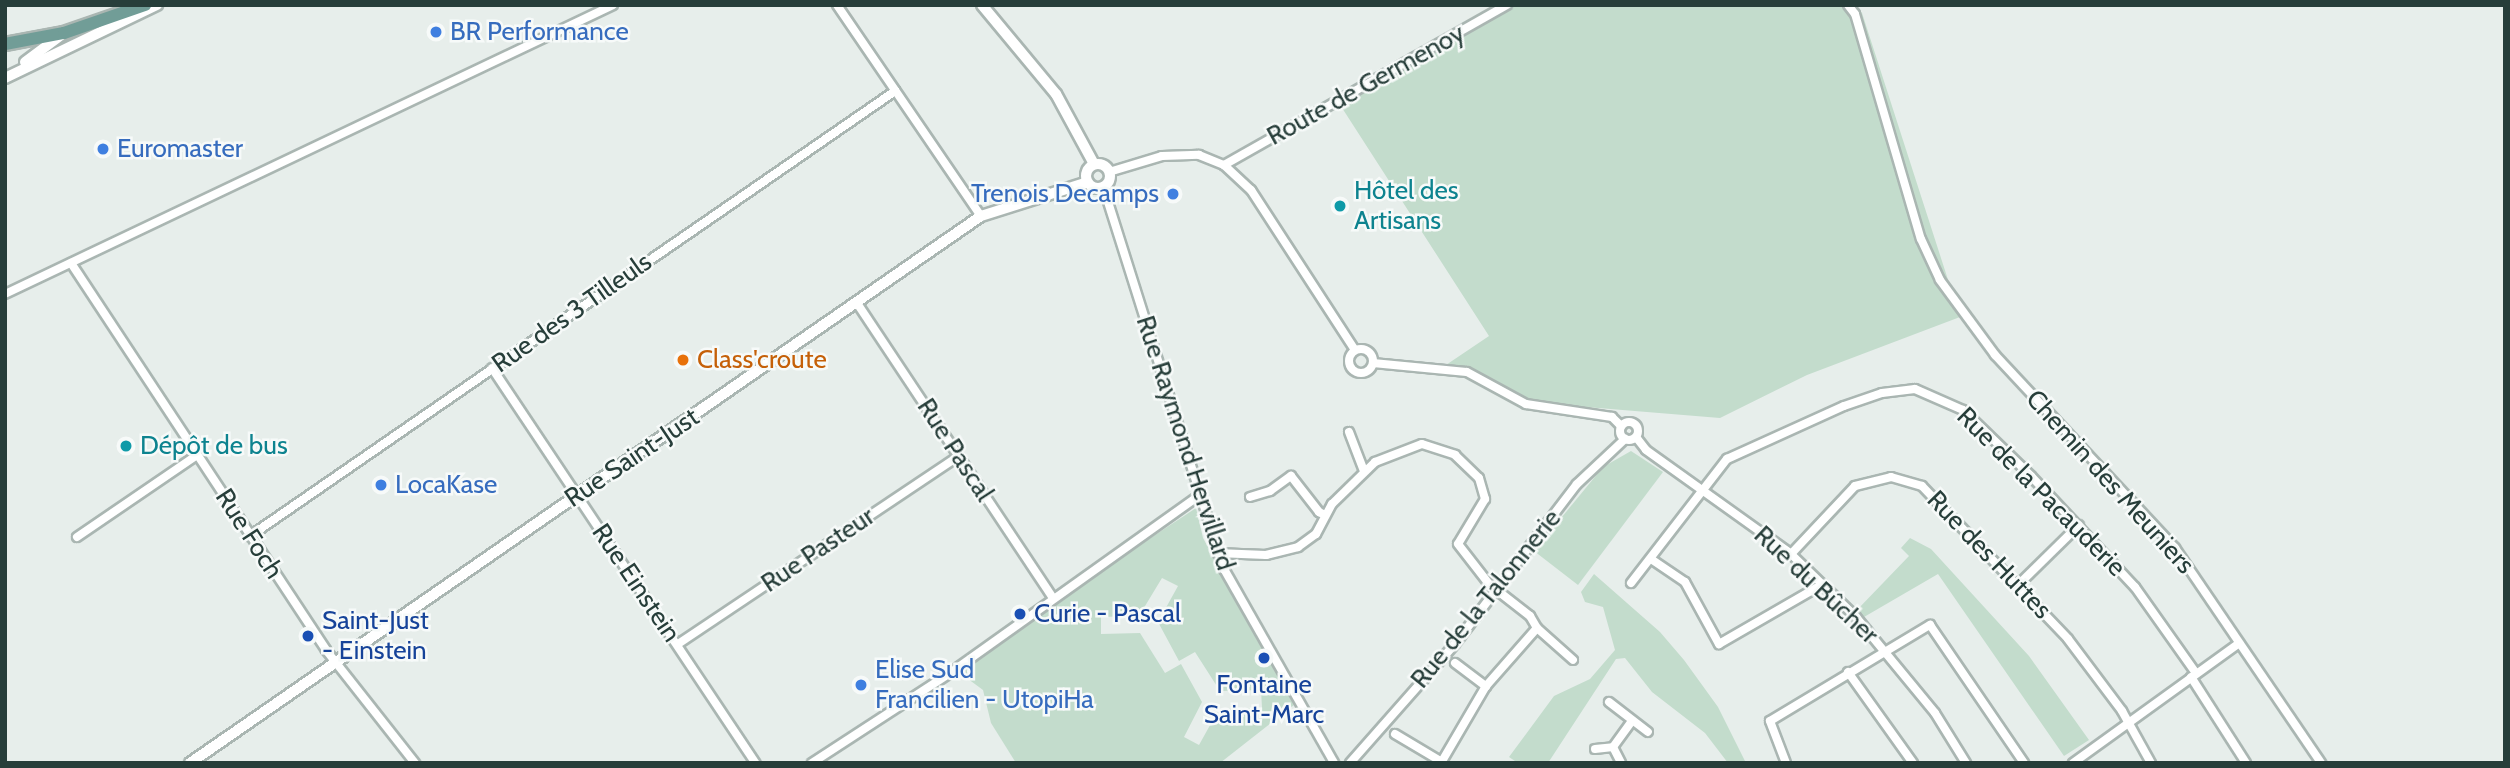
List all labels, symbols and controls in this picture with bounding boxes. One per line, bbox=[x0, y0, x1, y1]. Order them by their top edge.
place label: BR Performance bbox=[450, 16, 629, 48]
street label: Route de Germenoy bbox=[1262, 18, 1470, 152]
marker: BR Performance bbox=[428, 24, 444, 40]
place label: Euromaster bbox=[117, 133, 243, 165]
marker: Euromaster bbox=[95, 141, 111, 157]
place label: Hôtel des Artisans bbox=[1354, 175, 1459, 236]
place label: Trenois Decamps bbox=[971, 178, 1159, 210]
marker: Trenois Decamps bbox=[1165, 186, 1181, 202]
marker: Hôtel des Artisans bbox=[1332, 198, 1348, 214]
street label: Rue des 3 Tilleuls bbox=[486, 246, 658, 380]
street label: Rue Raymond Hervillard bbox=[1129, 312, 1241, 574]
place label: Class'croute bbox=[697, 344, 827, 376]
marker: Class'croute bbox=[675, 352, 691, 368]
street label: Chemin des Meuniers bbox=[2019, 384, 2201, 580]
street label: Rue Pascal bbox=[910, 393, 1000, 507]
street label: Rue de la Pacauderie bbox=[1950, 401, 2132, 583]
street label: Rue Saint-Just bbox=[559, 402, 705, 514]
place label: Dépôt de bus bbox=[140, 430, 288, 462]
marker: Dépôt de bus bbox=[118, 438, 134, 454]
place label: LocaKase bbox=[395, 469, 497, 501]
marker: LocaKase bbox=[373, 477, 389, 493]
street label: Rue Foch bbox=[208, 483, 290, 585]
street label: Rue des Huttes bbox=[1920, 485, 2058, 625]
street label: Rue Pasteur bbox=[756, 501, 880, 599]
street label: Rue de la Talonnerie bbox=[1404, 503, 1568, 695]
street label: Rue Einstein bbox=[585, 518, 687, 648]
street label: Rue du Bûcher bbox=[1747, 520, 1885, 650]
place label: Curie - Pascal bbox=[1034, 598, 1181, 630]
place label: Saint-Just - Einstein bbox=[322, 605, 429, 666]
marker: Curie - Pascal bbox=[1012, 606, 1028, 622]
marker: Saint-Just - Einstein bbox=[300, 628, 316, 644]
marker: Fontaine Saint-Marc bbox=[1256, 650, 1272, 666]
place label: Elise Sud Francilien - UtopiHa bbox=[875, 654, 1094, 716]
place label: Fontaine Saint-Marc bbox=[1204, 669, 1324, 730]
marker: Elise Sud Francilien - UtopiHa bbox=[853, 677, 869, 693]

